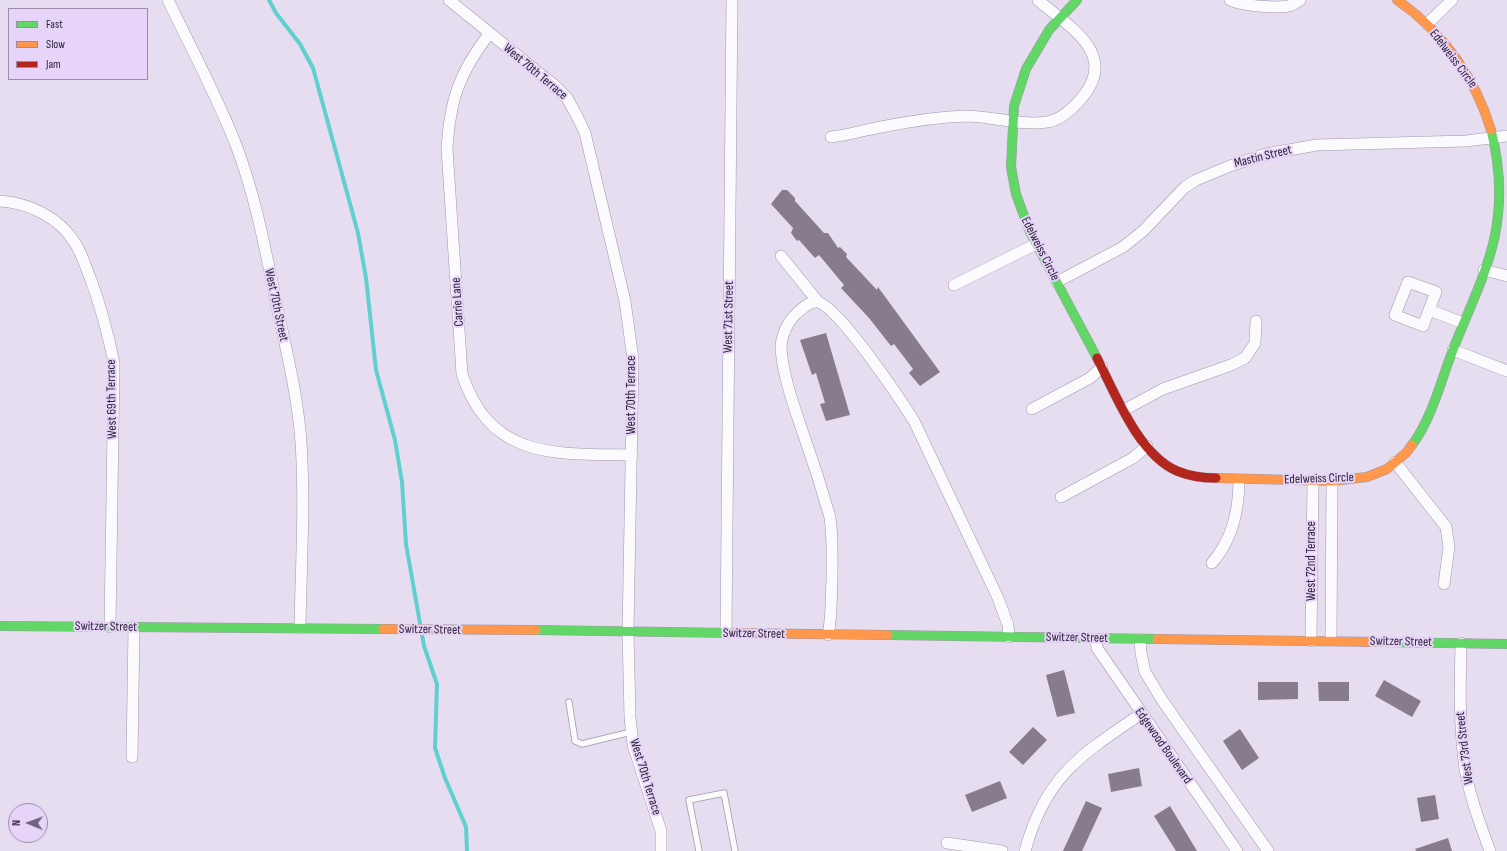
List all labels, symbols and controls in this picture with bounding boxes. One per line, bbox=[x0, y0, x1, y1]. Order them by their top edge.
legend bbox=[8, 8, 148, 80]
text: Fast bbox=[46, 17, 63, 32]
street label: Edelweiss Circle bbox=[1426, 27, 1480, 91]
text: Slow bbox=[46, 37, 65, 52]
street label: West 70th Terrace bbox=[500, 41, 570, 103]
text: Jam bbox=[46, 57, 61, 72]
street label: Mastin Street bbox=[1233, 142, 1293, 172]
street label: Edelweiss Circle bbox=[1017, 214, 1063, 284]
street label: West 70th Street bbox=[261, 267, 291, 343]
street label: Carrie Lane bbox=[449, 277, 467, 327]
street label: West 71st Street bbox=[721, 281, 737, 353]
street label: West 70th Terrace bbox=[624, 355, 640, 435]
street label: West 69th Terrace bbox=[104, 359, 120, 439]
street label: Edelweiss Circle bbox=[1284, 470, 1354, 488]
street label: West 72nd Terrace bbox=[1304, 521, 1320, 601]
street label: Switzer Street bbox=[75, 619, 137, 635]
street label: Switzer Street bbox=[399, 622, 461, 638]
street label: Switzer Street bbox=[723, 626, 785, 642]
street label: Switzer Street bbox=[1046, 630, 1108, 646]
street label: Switzer Street bbox=[1370, 634, 1432, 650]
street label: Edgewood Boulevard bbox=[1131, 705, 1195, 787]
street label: West 73rd Street bbox=[1453, 711, 1477, 785]
street label: West 70th Terrace bbox=[626, 737, 664, 817]
north arrow bbox=[8, 803, 48, 843]
text: N bbox=[10, 820, 23, 826]

